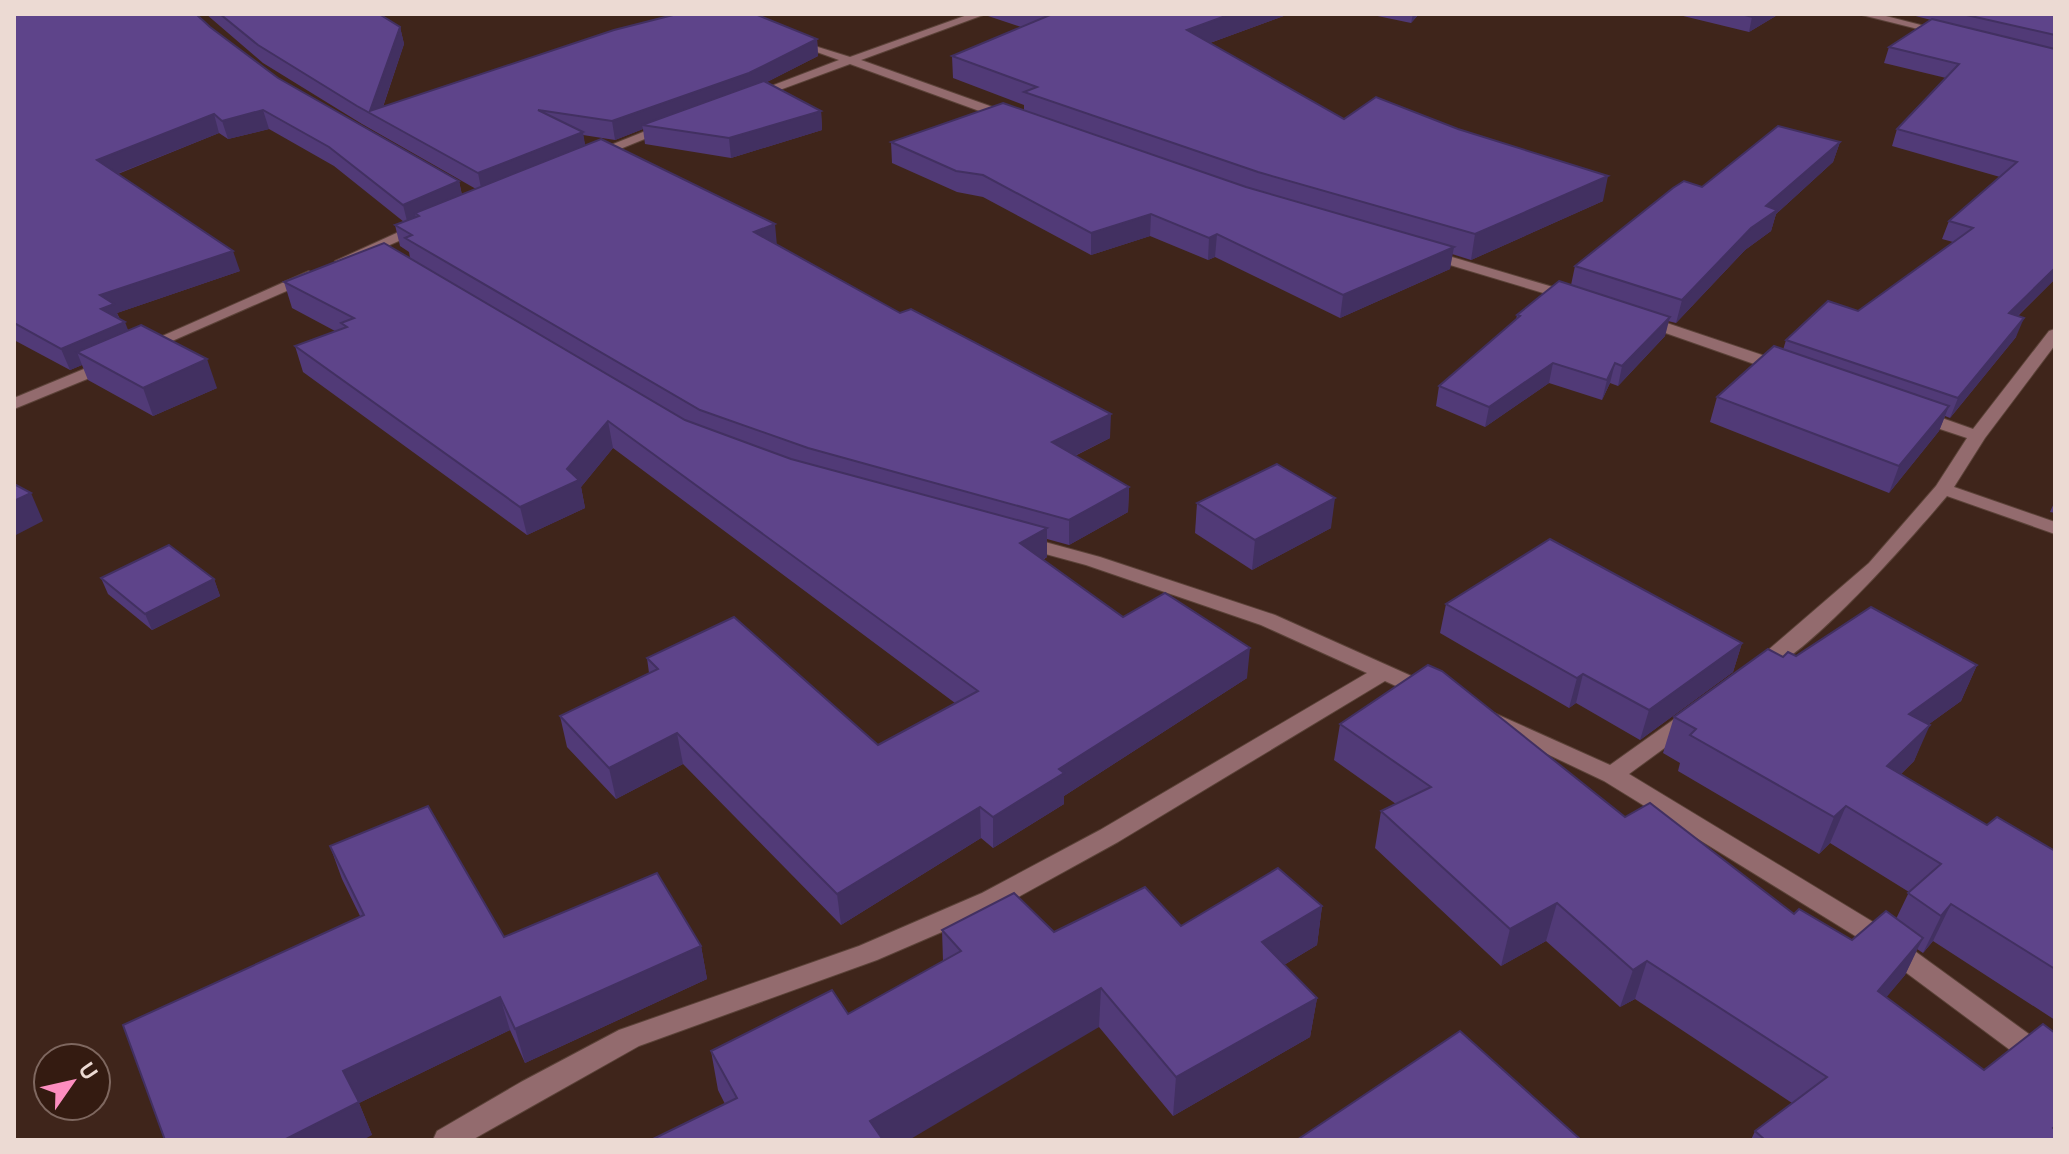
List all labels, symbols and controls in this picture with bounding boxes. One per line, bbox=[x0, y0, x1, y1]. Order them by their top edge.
north arrow bbox=[32, 1042, 112, 1122]
text: U bbox=[71, 1058, 102, 1086]

